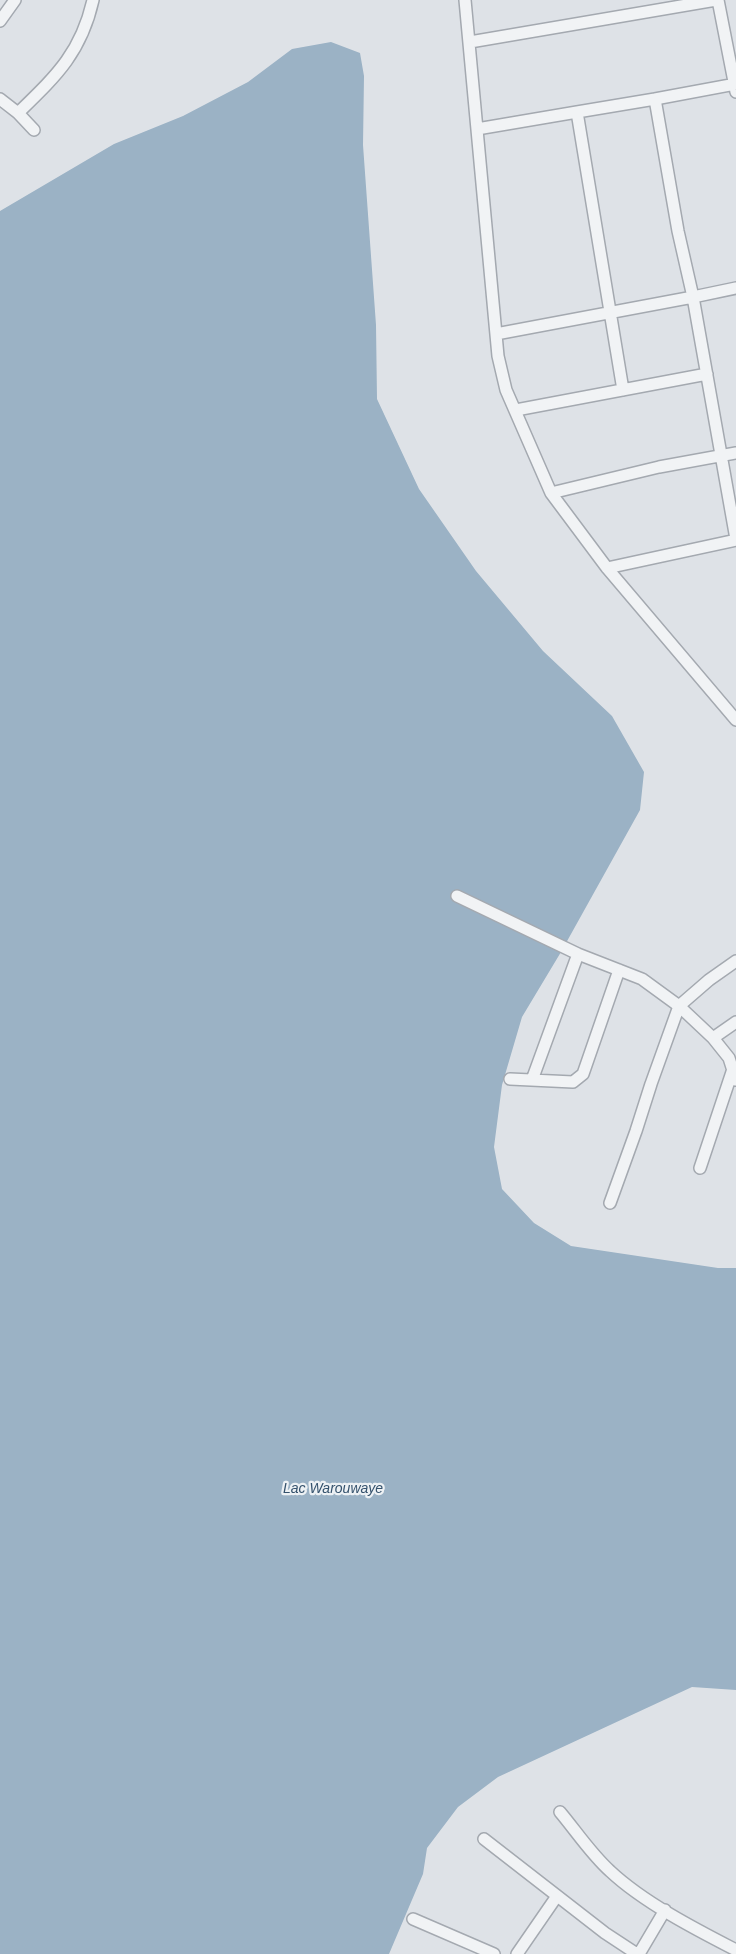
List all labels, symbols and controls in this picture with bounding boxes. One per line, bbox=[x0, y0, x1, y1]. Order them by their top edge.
water label: Lac Warouwaye bbox=[283, 1481, 383, 1497]

